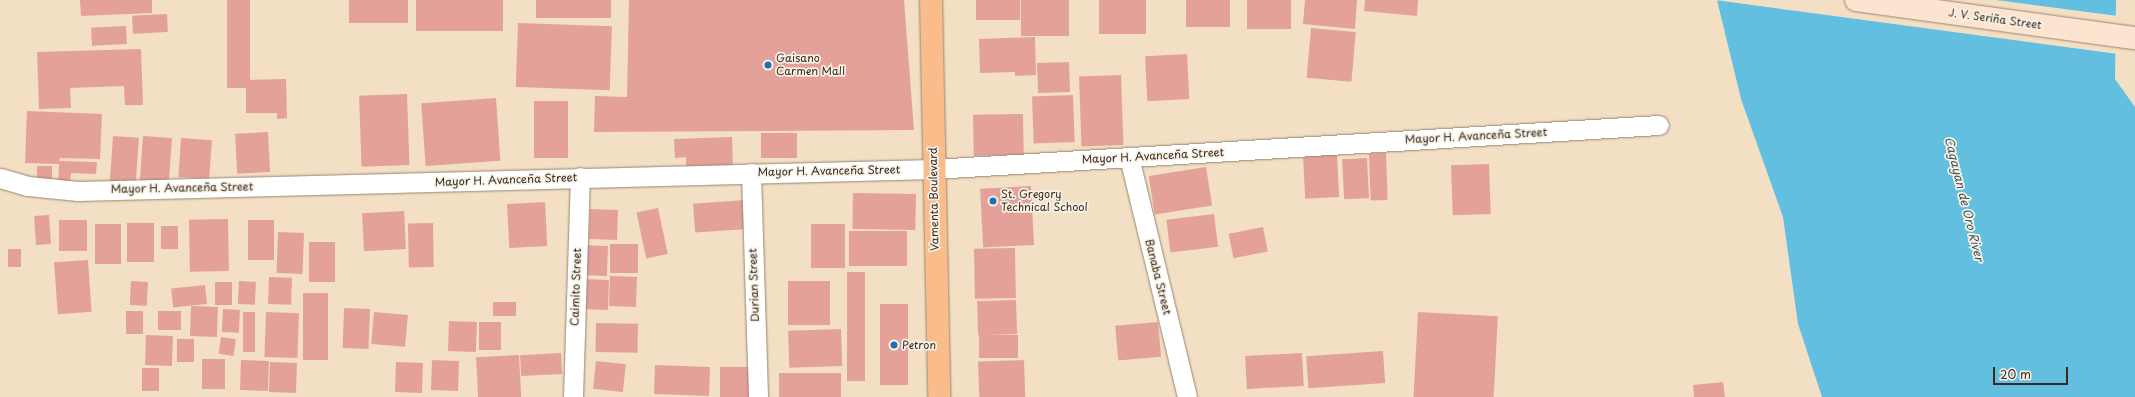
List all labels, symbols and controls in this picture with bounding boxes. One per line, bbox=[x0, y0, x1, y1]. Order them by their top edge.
street label: J. V. Seriña Street bbox=[1946, 6, 2044, 32]
place label: Gaisano Carmen Mall bbox=[776, 52, 846, 78]
marker: Gaisano Carmen Mall bbox=[763, 60, 773, 70]
street label: Mayor H. Avanceña Street bbox=[1405, 126, 1547, 146]
water label: Cagayan de Oro River bbox=[1941, 135, 1987, 263]
street label: Mayor H. Avanceña Street bbox=[1082, 146, 1224, 166]
street label: Vamenta Boulevard bbox=[926, 147, 942, 251]
street label: Mayor H. Avanceña Street bbox=[758, 163, 900, 179]
street label: Mayor H. Avanceña Street bbox=[435, 171, 577, 189]
street label: Mayor H. Avanceña Street bbox=[111, 180, 253, 196]
place label: St. Gregory Technical School bbox=[1001, 188, 1088, 214]
marker: St. Gregory Technical School bbox=[988, 196, 998, 206]
street label: Banaba Street bbox=[1142, 238, 1174, 316]
street label: Caimito Street bbox=[568, 248, 584, 326]
street label: Durian Street bbox=[746, 248, 762, 322]
place label: Petron bbox=[902, 338, 936, 352]
marker: Petron bbox=[889, 340, 899, 350]
scale bar bbox=[1995, 359, 2070, 385]
text: 20 m bbox=[2000, 365, 2031, 383]

